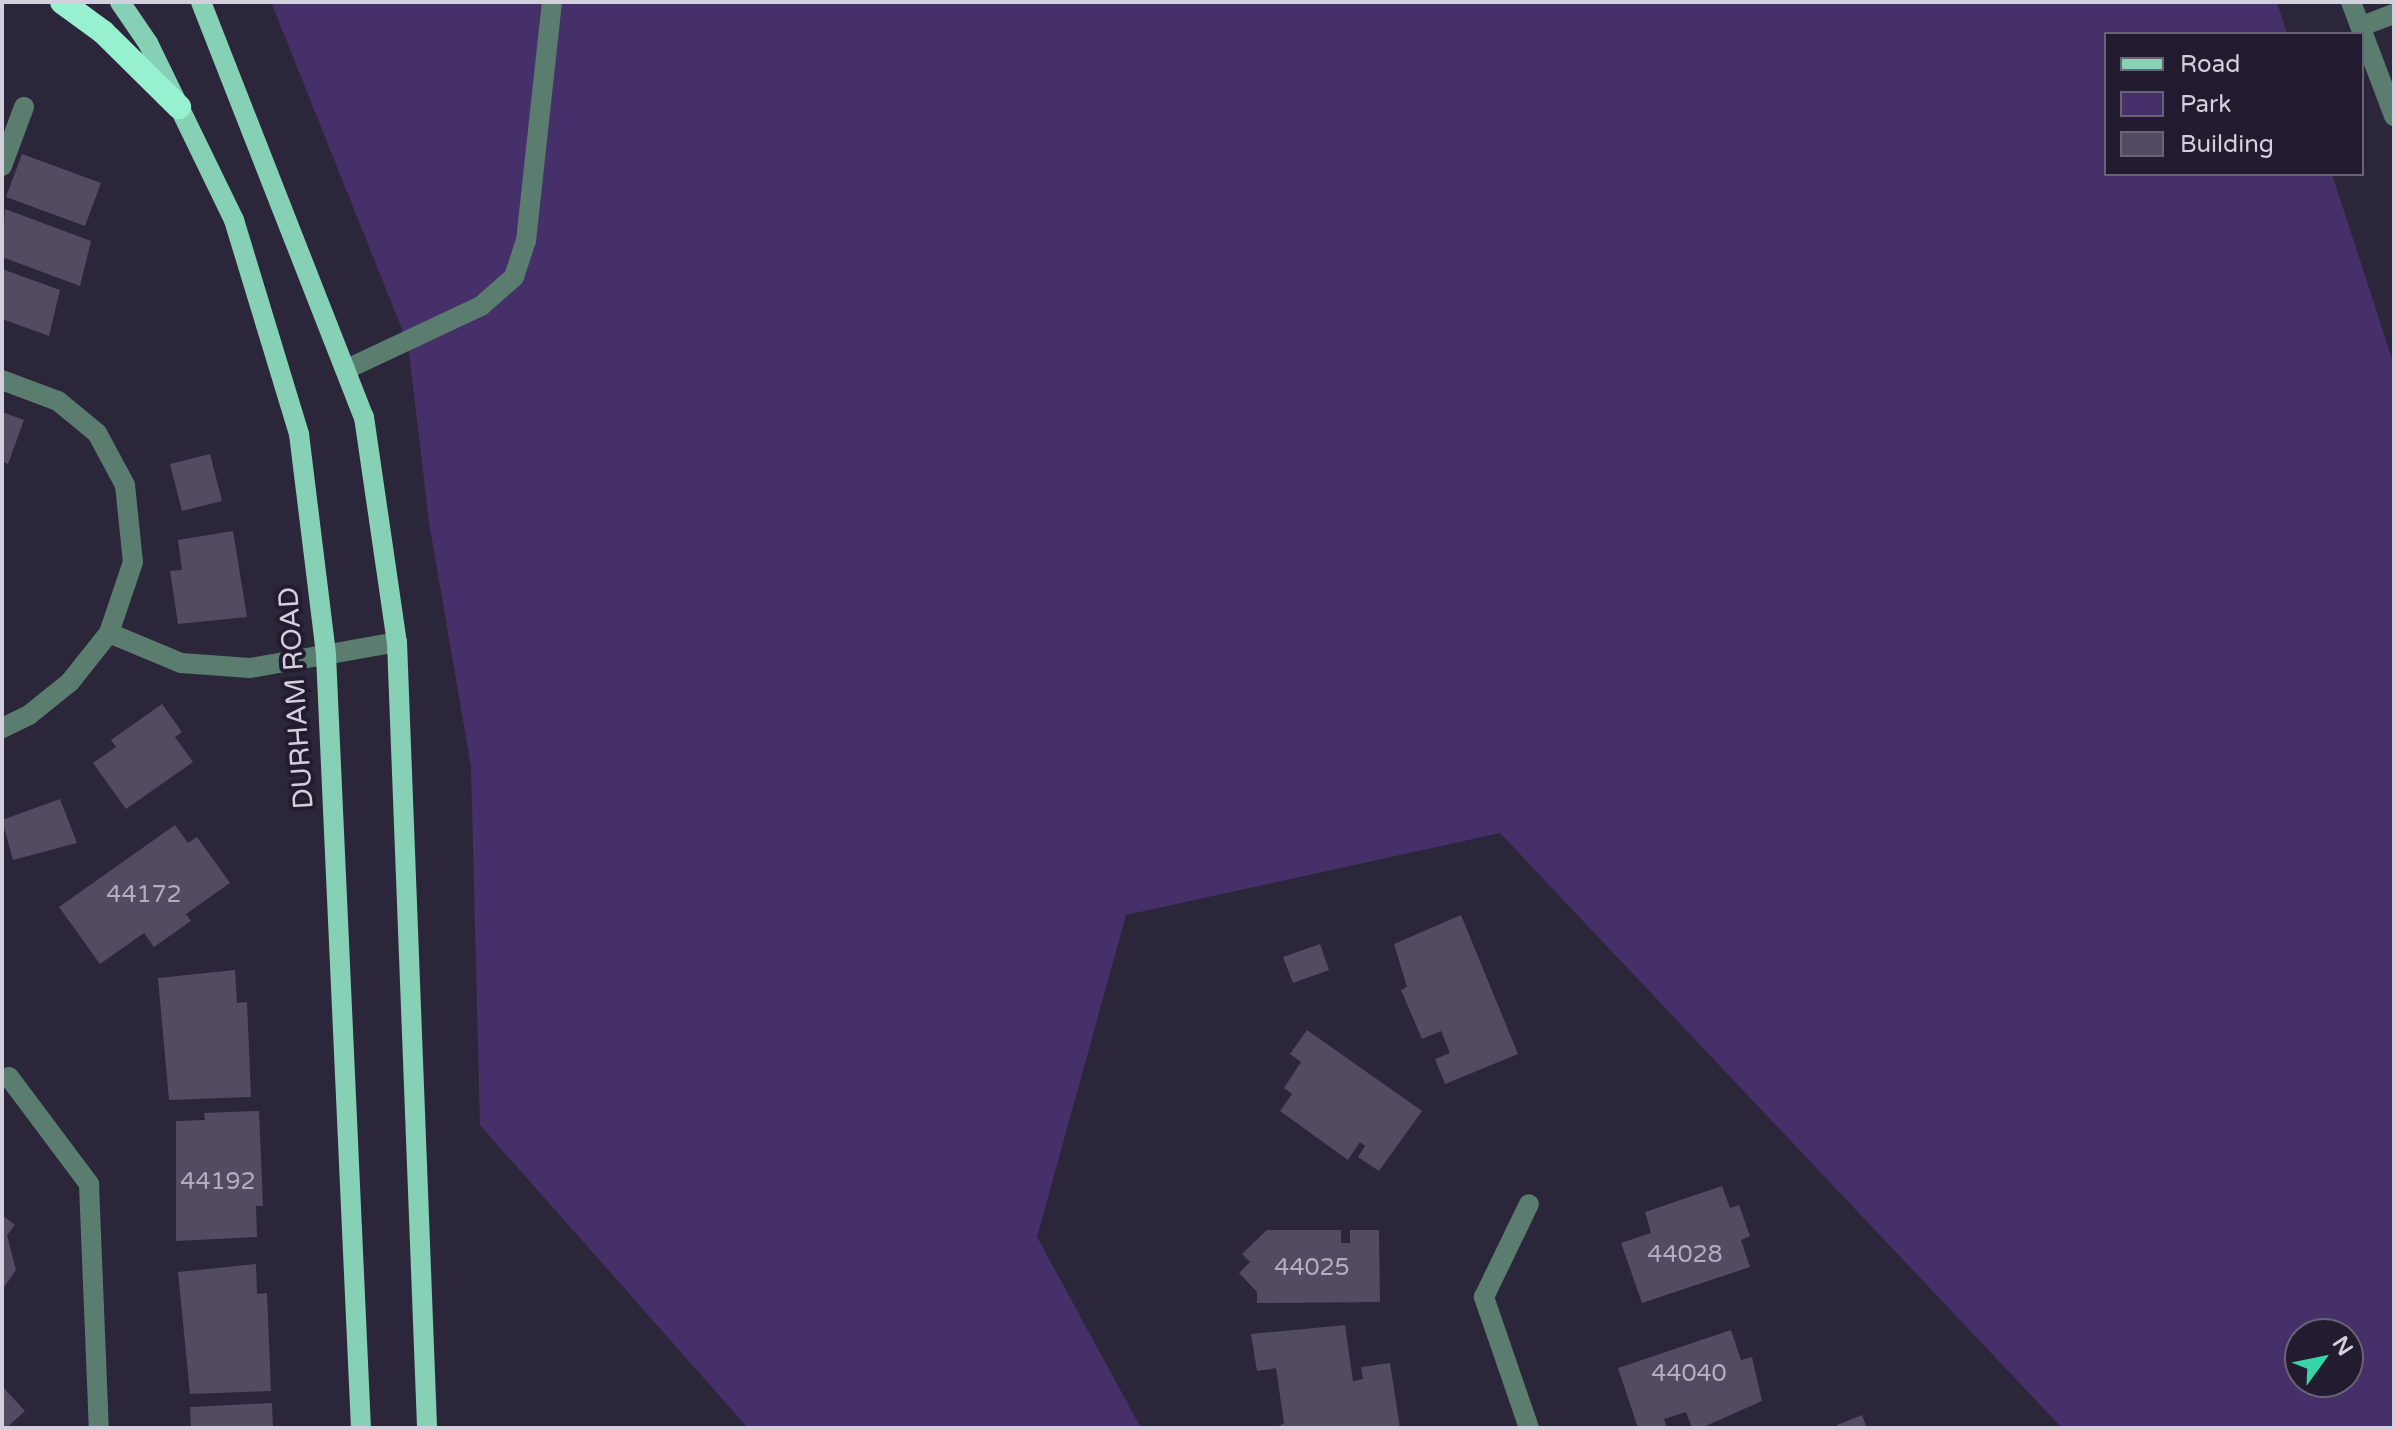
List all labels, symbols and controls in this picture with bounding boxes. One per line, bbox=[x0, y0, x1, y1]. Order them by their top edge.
legend bbox=[2104, 32, 2364, 176]
text: Road bbox=[2180, 50, 2240, 79]
text: Park bbox=[2180, 90, 2231, 119]
text: Building bbox=[2180, 130, 2274, 159]
street label: DURHAM ROAD bbox=[271, 586, 321, 810]
house number: 44172 bbox=[106, 881, 182, 909]
house number: 44192 bbox=[180, 1168, 256, 1196]
house number: 44028 bbox=[1647, 1241, 1723, 1269]
house number: 44025 bbox=[1274, 1254, 1350, 1282]
north arrow bbox=[2284, 1318, 2364, 1398]
text: N bbox=[2327, 1332, 2358, 1361]
house number: 44040 bbox=[1651, 1360, 1727, 1388]

